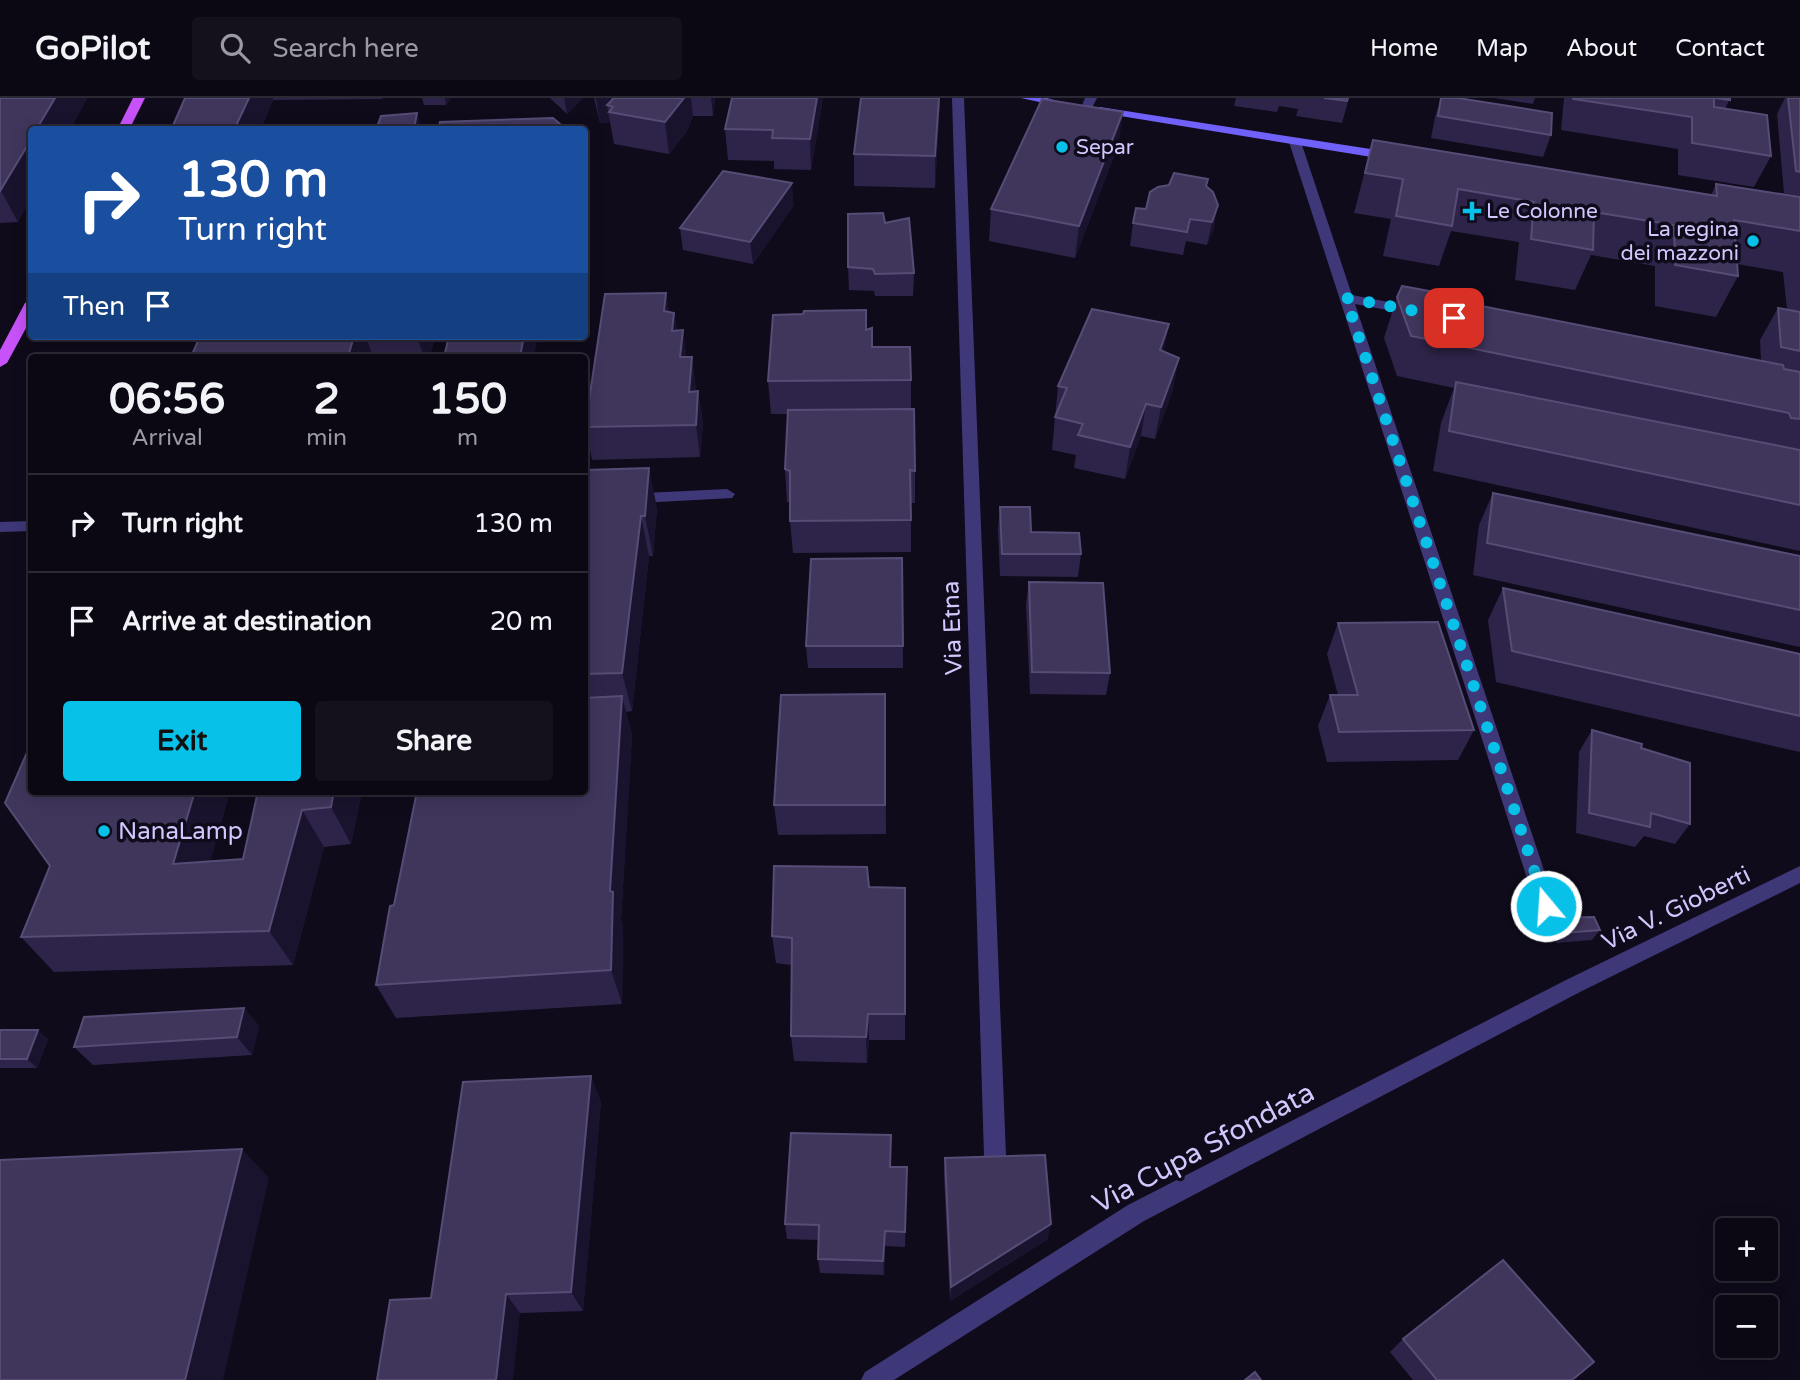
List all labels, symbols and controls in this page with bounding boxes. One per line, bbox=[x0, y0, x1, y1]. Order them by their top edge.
search box bbox=[192, 17, 682, 80]
text: GoPilot bbox=[35, 29, 150, 68]
icon: search bbox=[216, 29, 254, 67]
text: Search here bbox=[272, 33, 419, 64]
text: Home bbox=[1370, 34, 1438, 63]
text: Map bbox=[1476, 34, 1528, 63]
text: About bbox=[1566, 34, 1637, 63]
text: Contact bbox=[1675, 34, 1765, 63]
place label: Separ bbox=[1076, 135, 1134, 160]
marker: Separ bbox=[1054, 139, 1070, 155]
text: 130 m bbox=[178, 151, 328, 210]
icon: right bbox=[63, 154, 154, 245]
place label: Le Colonne bbox=[1486, 199, 1598, 224]
marker: Le Colonne bbox=[1464, 203, 1480, 219]
text: Turn right bbox=[178, 211, 327, 249]
place label: La regina dei mazzoni bbox=[1620, 217, 1739, 266]
marker: La regina dei mazzoni bbox=[1745, 233, 1761, 249]
icon: arrive bbox=[139, 287, 177, 325]
pin bbox=[1424, 288, 1484, 348]
text: Then bbox=[63, 291, 125, 322]
icon: arrive bbox=[1435, 299, 1473, 337]
text: 06:56 bbox=[109, 374, 225, 425]
text: 2 bbox=[313, 374, 340, 425]
text: 150 bbox=[428, 374, 507, 425]
text: Arrival bbox=[132, 424, 203, 452]
text: min bbox=[306, 424, 347, 452]
text: m bbox=[457, 424, 478, 452]
icon: right bbox=[63, 504, 101, 542]
text: Turn right bbox=[122, 508, 243, 539]
text: 130 m bbox=[473, 508, 553, 539]
street label: Via Etna bbox=[936, 580, 969, 676]
icon: arrive bbox=[63, 602, 101, 640]
text: Arrive at destination bbox=[122, 606, 372, 637]
text: 20 m bbox=[490, 606, 553, 637]
button: Exit bbox=[63, 701, 301, 781]
button: Share bbox=[315, 701, 553, 781]
place label: NanaLamp bbox=[118, 817, 243, 846]
marker: NanaLamp bbox=[96, 823, 112, 839]
street label: Via V. Gioberti bbox=[1597, 860, 1755, 957]
position arrow bbox=[1509, 869, 1583, 943]
street label: Via Cupa Sfondata bbox=[1087, 1075, 1320, 1221]
map controls bbox=[1715, 1218, 1778, 1358]
button: + bbox=[1715, 1218, 1778, 1281]
button: − bbox=[1715, 1295, 1778, 1358]

